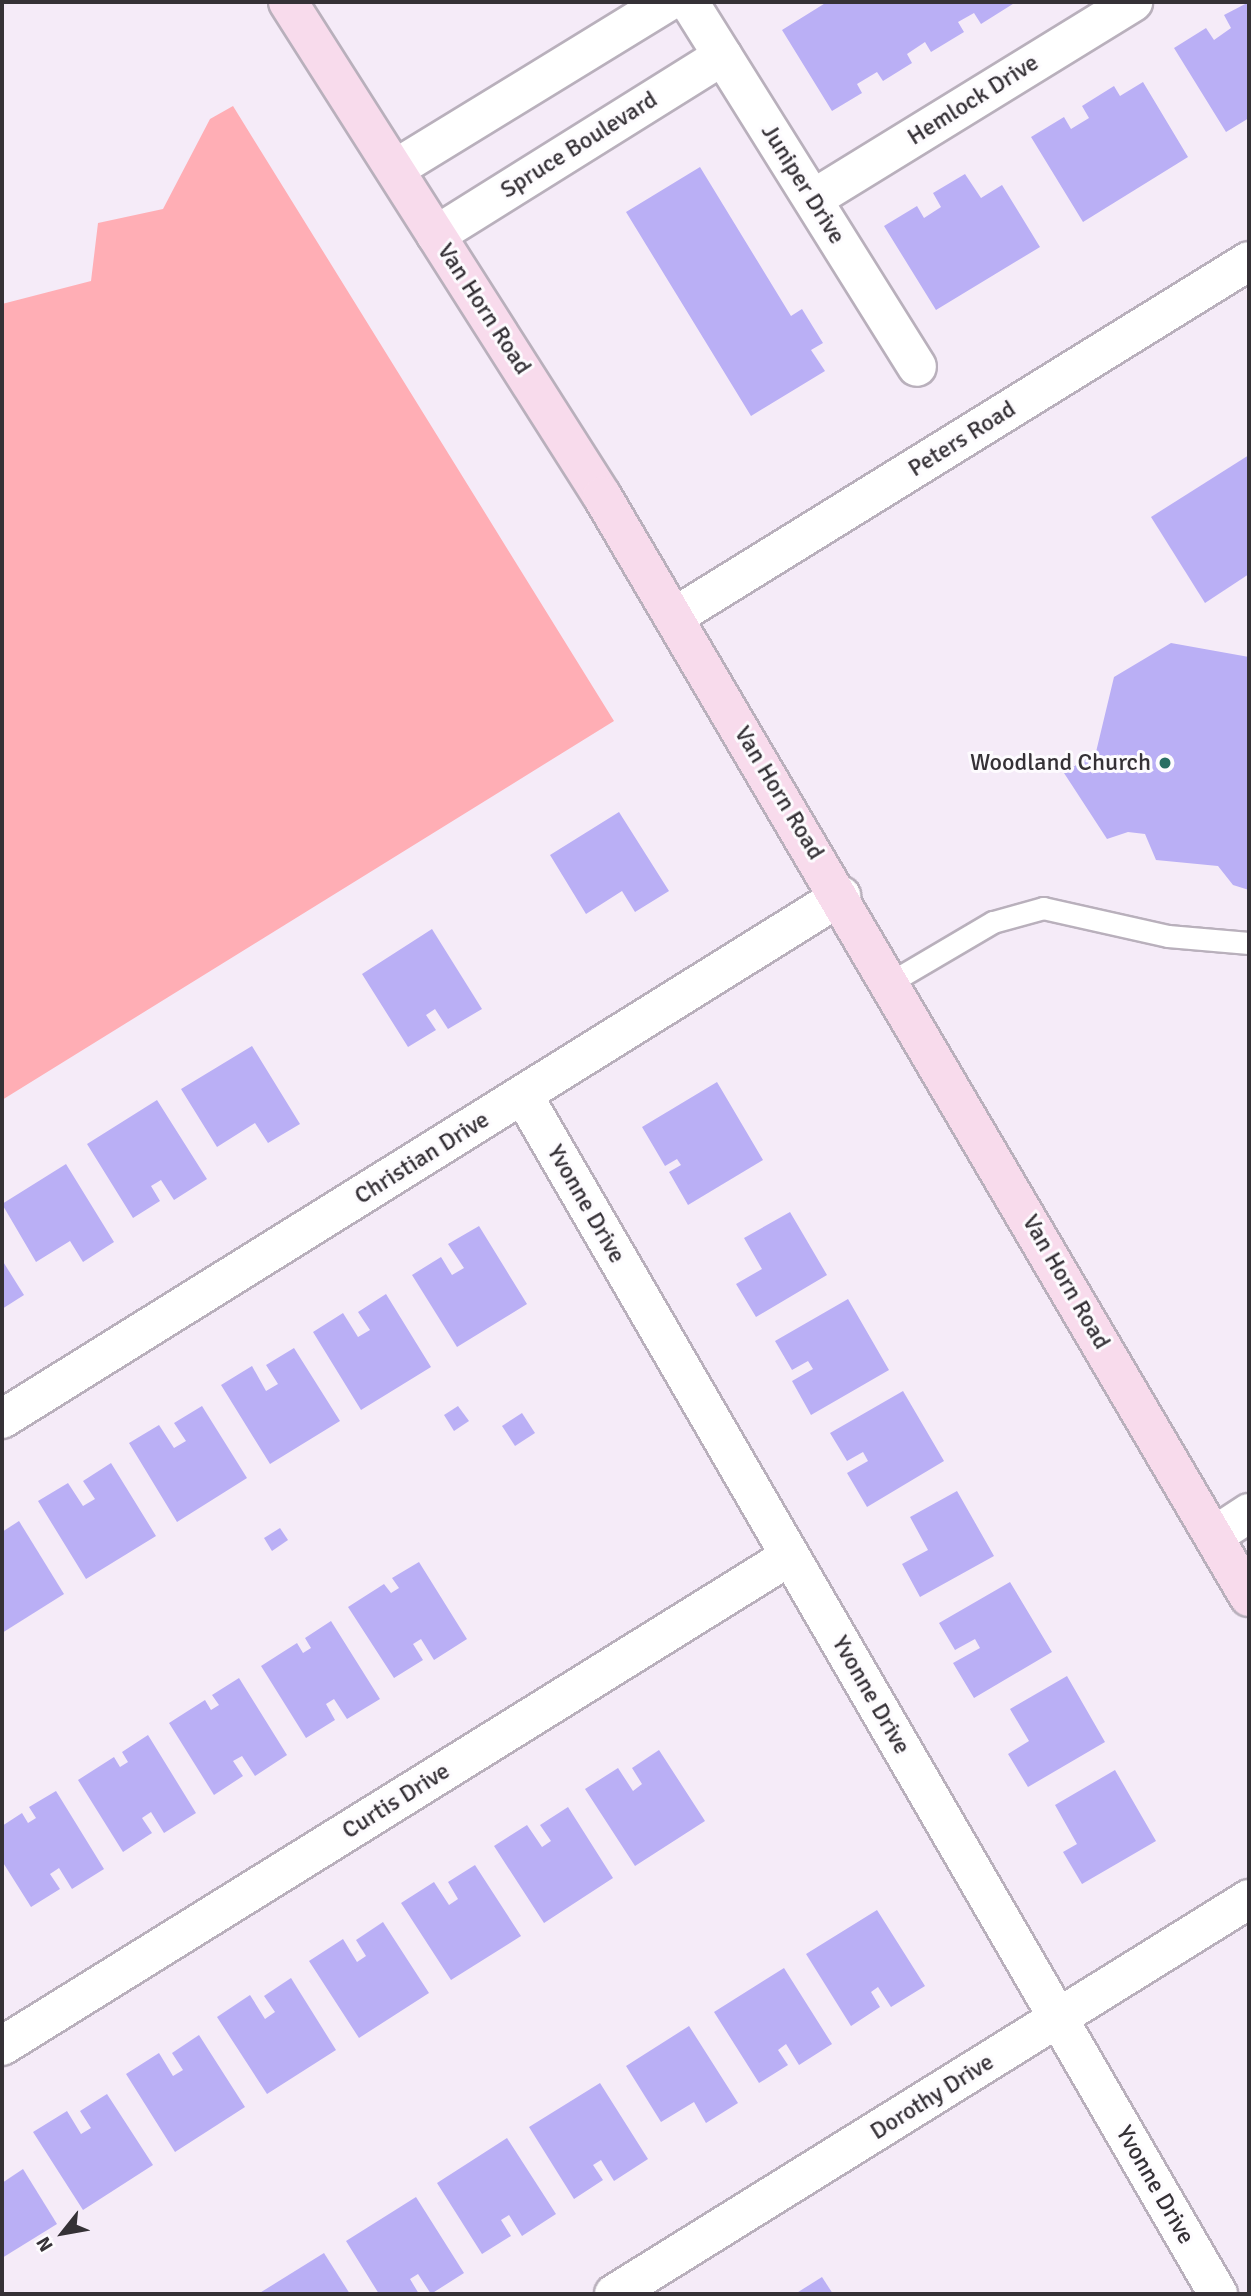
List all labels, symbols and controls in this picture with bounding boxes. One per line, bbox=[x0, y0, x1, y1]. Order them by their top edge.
street label: Hemlock Drive bbox=[902, 48, 1044, 152]
street label: Spruce Boulevard bbox=[495, 85, 663, 205]
street label: Juniper Drive bbox=[755, 119, 851, 249]
street label: Van Horn Road bbox=[431, 238, 537, 380]
street label: Peters Road bbox=[903, 395, 1021, 483]
street label: Van Horn Road bbox=[728, 721, 830, 865]
place label: Woodland Church bbox=[970, 749, 1151, 777]
marker: Woodland Church bbox=[1157, 755, 1173, 771]
street label: Christian Drive bbox=[349, 1105, 495, 1211]
street label: Yvonne Drive bbox=[541, 1140, 631, 1268]
street label: Van Horn Road bbox=[1016, 1210, 1116, 1354]
street label: Yvonne Drive bbox=[826, 1631, 916, 1759]
street label: Curtis Drive bbox=[337, 1757, 455, 1845]
street label: Dorothy Drive bbox=[865, 2048, 999, 2146]
street label: Yvonne Drive bbox=[1110, 2121, 1200, 2249]
north arrow bbox=[28, 2198, 98, 2268]
text: N bbox=[31, 2232, 59, 2256]

